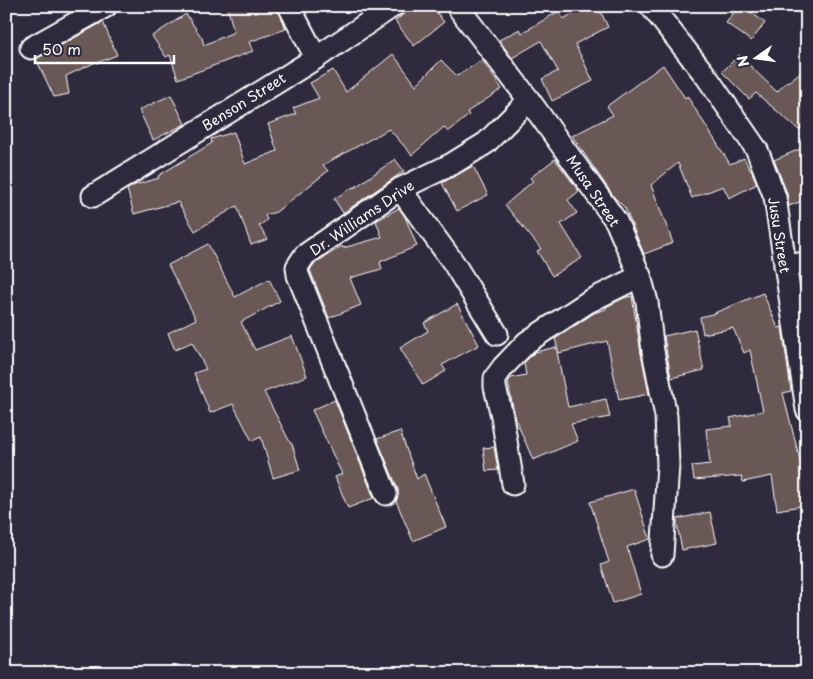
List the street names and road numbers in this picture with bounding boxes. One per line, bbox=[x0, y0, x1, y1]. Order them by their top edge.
street label: Benson Street bbox=[198, 67, 290, 136]
street label: Musa Street bbox=[562, 151, 625, 231]
street label: Dr. Williams Drive bbox=[305, 175, 418, 260]
street label: Jusu Street bbox=[763, 195, 796, 275]

